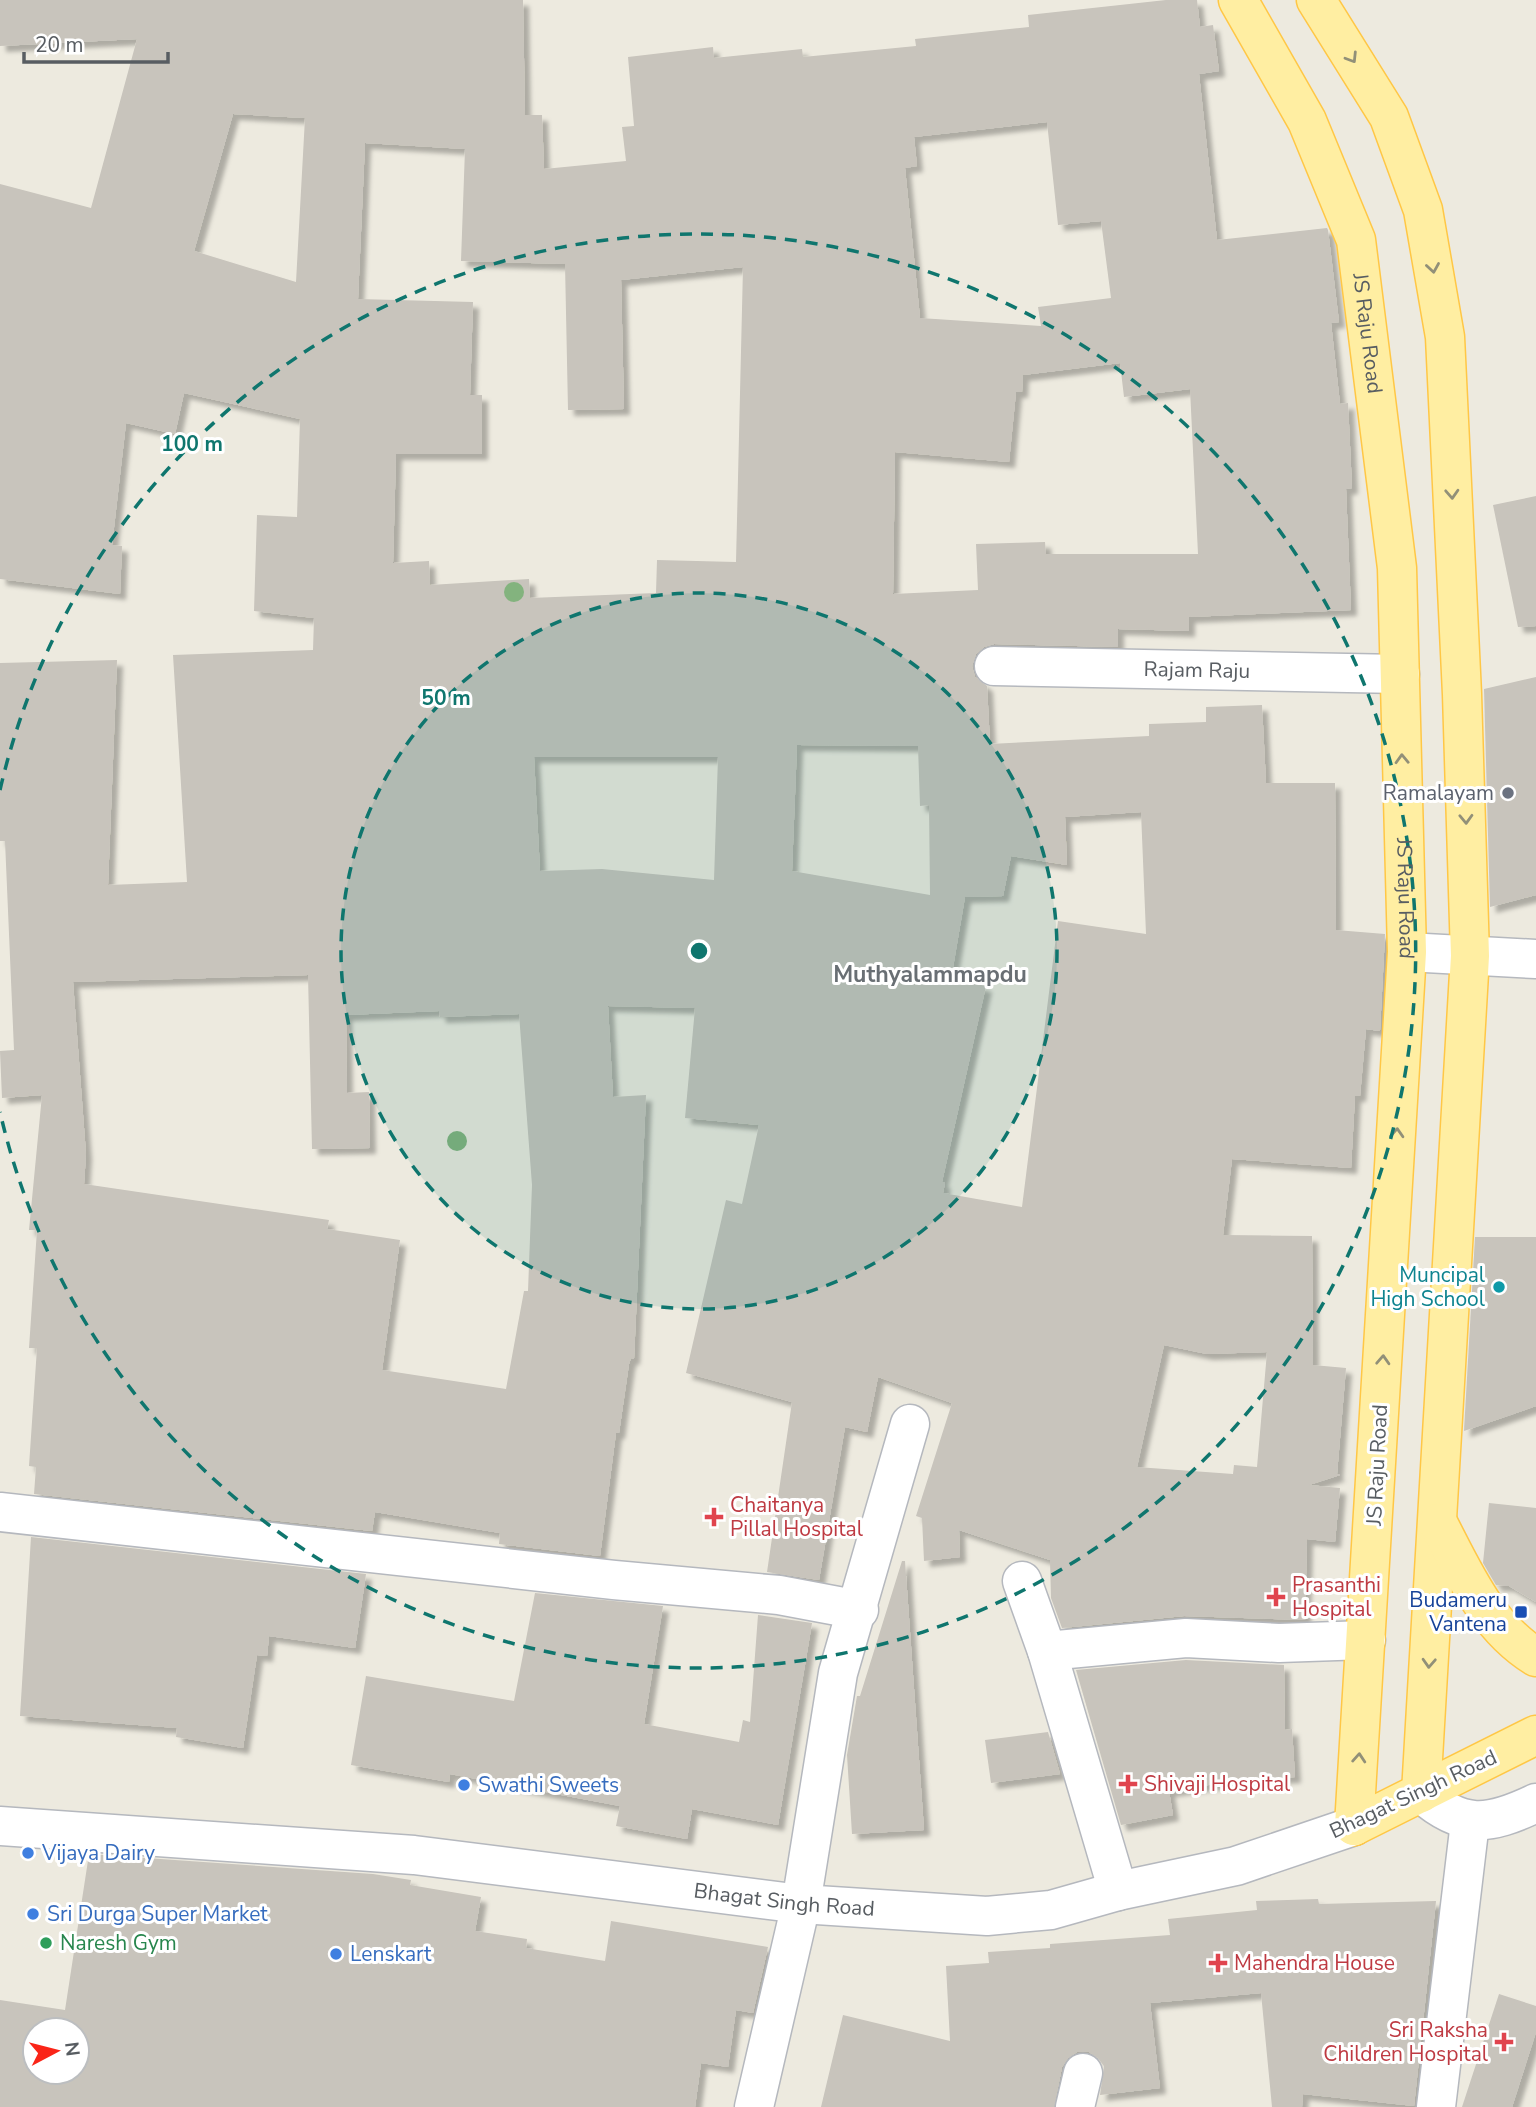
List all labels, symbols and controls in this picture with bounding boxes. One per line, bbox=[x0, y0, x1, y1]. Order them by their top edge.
scale bar bbox=[24, 21, 168, 65]
text: 20 m bbox=[35, 31, 84, 59]
one-way arrow bbox=[1343, 50, 1356, 63]
one-way arrow bbox=[1425, 262, 1440, 274]
street label: JS Raju Road bbox=[1346, 270, 1389, 395]
text: 100 m bbox=[161, 430, 223, 458]
one-way arrow bbox=[1445, 489, 1460, 500]
street label: Rajam Raju bbox=[1143, 655, 1251, 685]
text: 50 m bbox=[421, 684, 471, 712]
one-way arrow bbox=[1394, 753, 1410, 763]
place label: Ramalayam bbox=[1383, 779, 1494, 807]
marker: Ramalayam bbox=[1500, 785, 1516, 801]
one-way arrow bbox=[1458, 814, 1474, 825]
street label: JS Raju Road bbox=[1390, 836, 1421, 960]
centre of rings bbox=[687, 939, 711, 963]
district label: Muthyalammapdu bbox=[833, 959, 1027, 990]
one-way arrow bbox=[1389, 1127, 1404, 1138]
place label: Muncipal High School bbox=[1370, 1261, 1486, 1313]
marker: Muncipal High School bbox=[1491, 1279, 1507, 1295]
one-way arrow bbox=[1375, 1354, 1390, 1365]
street label: JS Raju Road bbox=[1360, 1404, 1394, 1527]
place label: Chaitanya Pillal Hospital bbox=[730, 1491, 864, 1543]
marker: Chaitanya Pillal Hospital bbox=[704, 1507, 724, 1527]
place label: Prasanthi Hospital bbox=[1292, 1571, 1381, 1623]
place label: Budameru Vantena bbox=[1409, 1586, 1507, 1638]
marker: Prasanthi Hospital bbox=[1266, 1587, 1286, 1607]
marker: Budameru Vantena bbox=[1513, 1604, 1529, 1620]
one-way arrow bbox=[1422, 1658, 1437, 1669]
street label: Bhagat Singh Road bbox=[1325, 1743, 1501, 1845]
one-way arrow bbox=[1351, 1752, 1366, 1763]
place label: Shivaji Hospital bbox=[1144, 1770, 1291, 1798]
place label: Swathi Sweets bbox=[478, 1771, 619, 1799]
marker: Shivaji Hospital bbox=[1118, 1774, 1138, 1794]
marker: Swathi Sweets bbox=[456, 1777, 472, 1793]
place label: Vijaya Dairy bbox=[41, 1839, 155, 1867]
marker: Vijaya Dairy bbox=[20, 1845, 36, 1861]
street label: Bhagat Singh Road bbox=[692, 1877, 876, 1923]
place label: Sri Durga Super Market bbox=[47, 1900, 268, 1928]
marker: Sri Durga Super Market bbox=[25, 1906, 41, 1922]
place label: Naresh Gym bbox=[60, 1929, 177, 1957]
marker: Naresh Gym bbox=[38, 1935, 54, 1951]
place label: Lenskart bbox=[350, 1940, 432, 1968]
marker: Lenskart bbox=[328, 1946, 344, 1962]
place label: Mahendra House bbox=[1234, 1949, 1395, 1977]
marker: Mahendra House bbox=[1208, 1953, 1228, 1973]
north arrow bbox=[21, 2016, 91, 2086]
place label: Sri Raksha Children Hospital bbox=[1323, 2016, 1489, 2068]
marker: Sri Raksha Children Hospital bbox=[1494, 2032, 1514, 2052]
text: N bbox=[58, 2040, 86, 2058]

